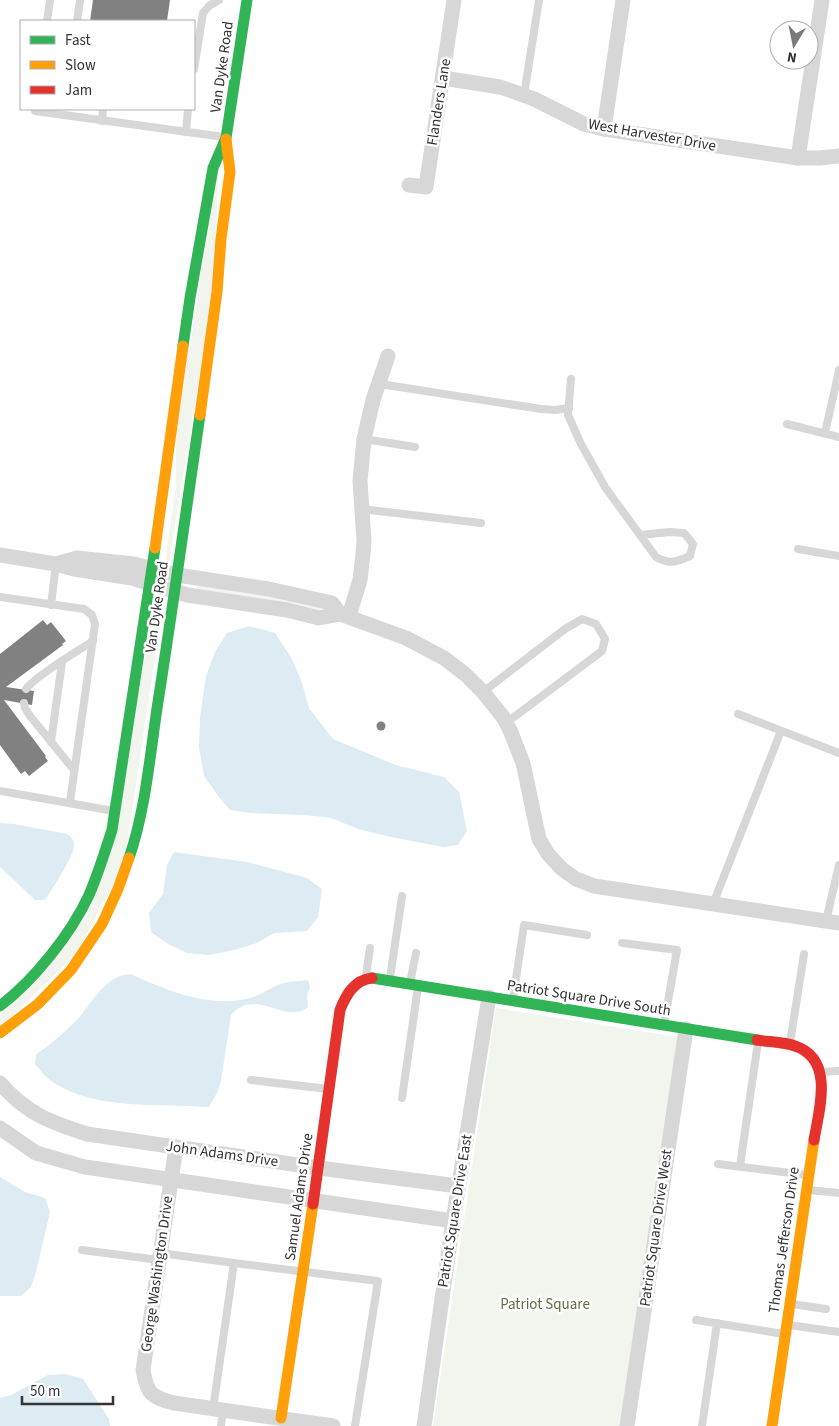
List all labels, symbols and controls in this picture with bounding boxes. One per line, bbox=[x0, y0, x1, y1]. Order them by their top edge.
legend bbox=[20, 20, 195, 110]
street label: Van Dyke Road bbox=[205, 20, 239, 114]
north arrow bbox=[769, 20, 819, 70]
text: Fast bbox=[65, 30, 91, 51]
text: N bbox=[786, 46, 798, 67]
text: Slow bbox=[65, 55, 96, 76]
street label: Flanders Lane bbox=[422, 57, 456, 147]
text: Jam bbox=[65, 80, 92, 101]
street label: West Harvester Drive bbox=[586, 113, 718, 157]
street label: Van Dyke Road bbox=[140, 560, 174, 654]
street label: Patriot Square Drive South bbox=[506, 975, 672, 1021]
street label: Samuel Adams Drive bbox=[280, 1132, 318, 1262]
street label: Patriot Square Drive East bbox=[433, 1133, 477, 1289]
street label: John Adams Drive bbox=[165, 1136, 279, 1172]
street label: Patriot Square Drive West bbox=[635, 1148, 677, 1308]
street label: Thomas Jefferson Drive bbox=[763, 1166, 805, 1314]
street label: George Washington Drive bbox=[136, 1195, 178, 1353]
park label: Patriot Square bbox=[500, 1294, 590, 1315]
scale bar bbox=[22, 1374, 114, 1406]
text: 50 m bbox=[30, 1381, 60, 1402]

